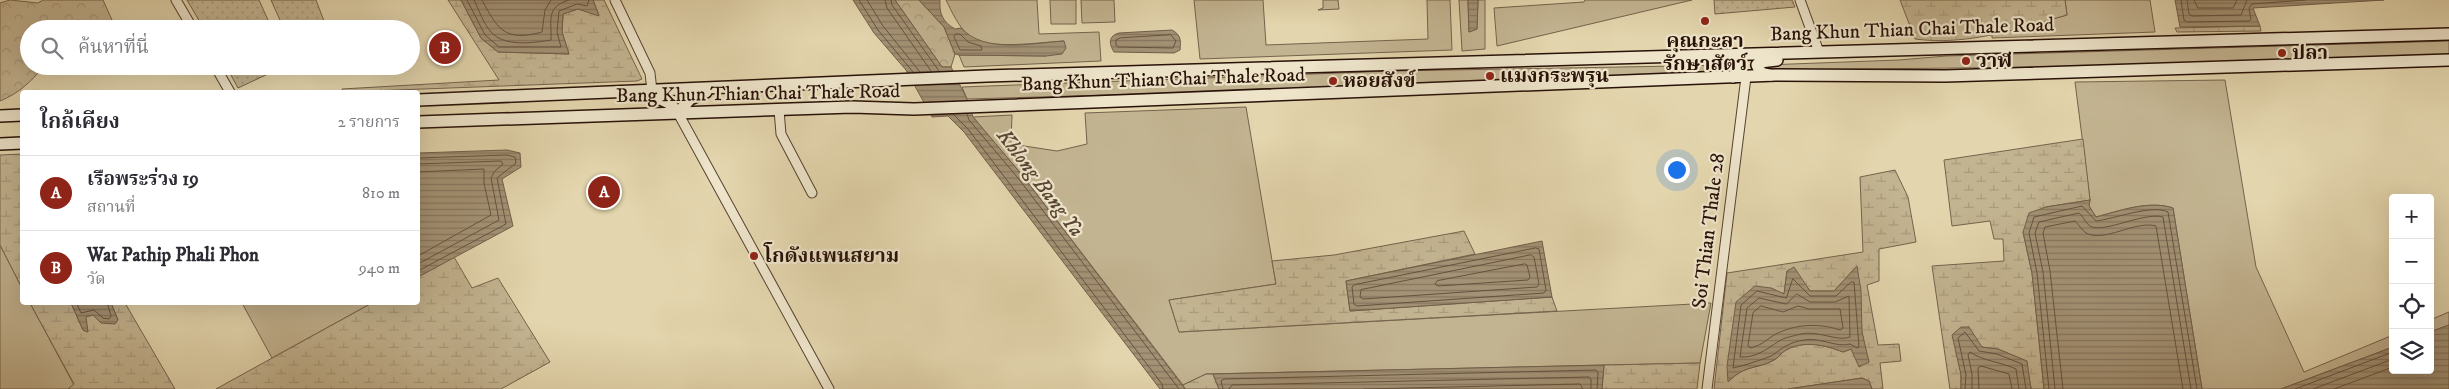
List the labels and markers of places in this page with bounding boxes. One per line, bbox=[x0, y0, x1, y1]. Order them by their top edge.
marker: คุณกะลา รักษาสัตว์ bbox=[1699, 15, 1711, 27]
pin: B bbox=[429, 29, 461, 67]
place label: คุณกะลา รักษาสัตว์ bbox=[1663, 29, 1748, 77]
place label: ปลา bbox=[2292, 41, 2328, 66]
marker: ปลา bbox=[2276, 47, 2288, 59]
place label: วาฬ bbox=[1976, 49, 2012, 74]
marker: วาฬ bbox=[1960, 55, 1972, 67]
place label: แมงกระพรุน bbox=[1500, 64, 1609, 89]
place label: หอยสังข์ bbox=[1343, 69, 1417, 94]
marker: แมงกระพรุน bbox=[1484, 70, 1496, 82]
marker: หอยสังข์ bbox=[1327, 75, 1339, 87]
pin: A bbox=[588, 173, 620, 211]
place label: โกดังแพนสยาม bbox=[763, 242, 899, 269]
marker: โกดังแพนสยาม bbox=[748, 250, 760, 262]

